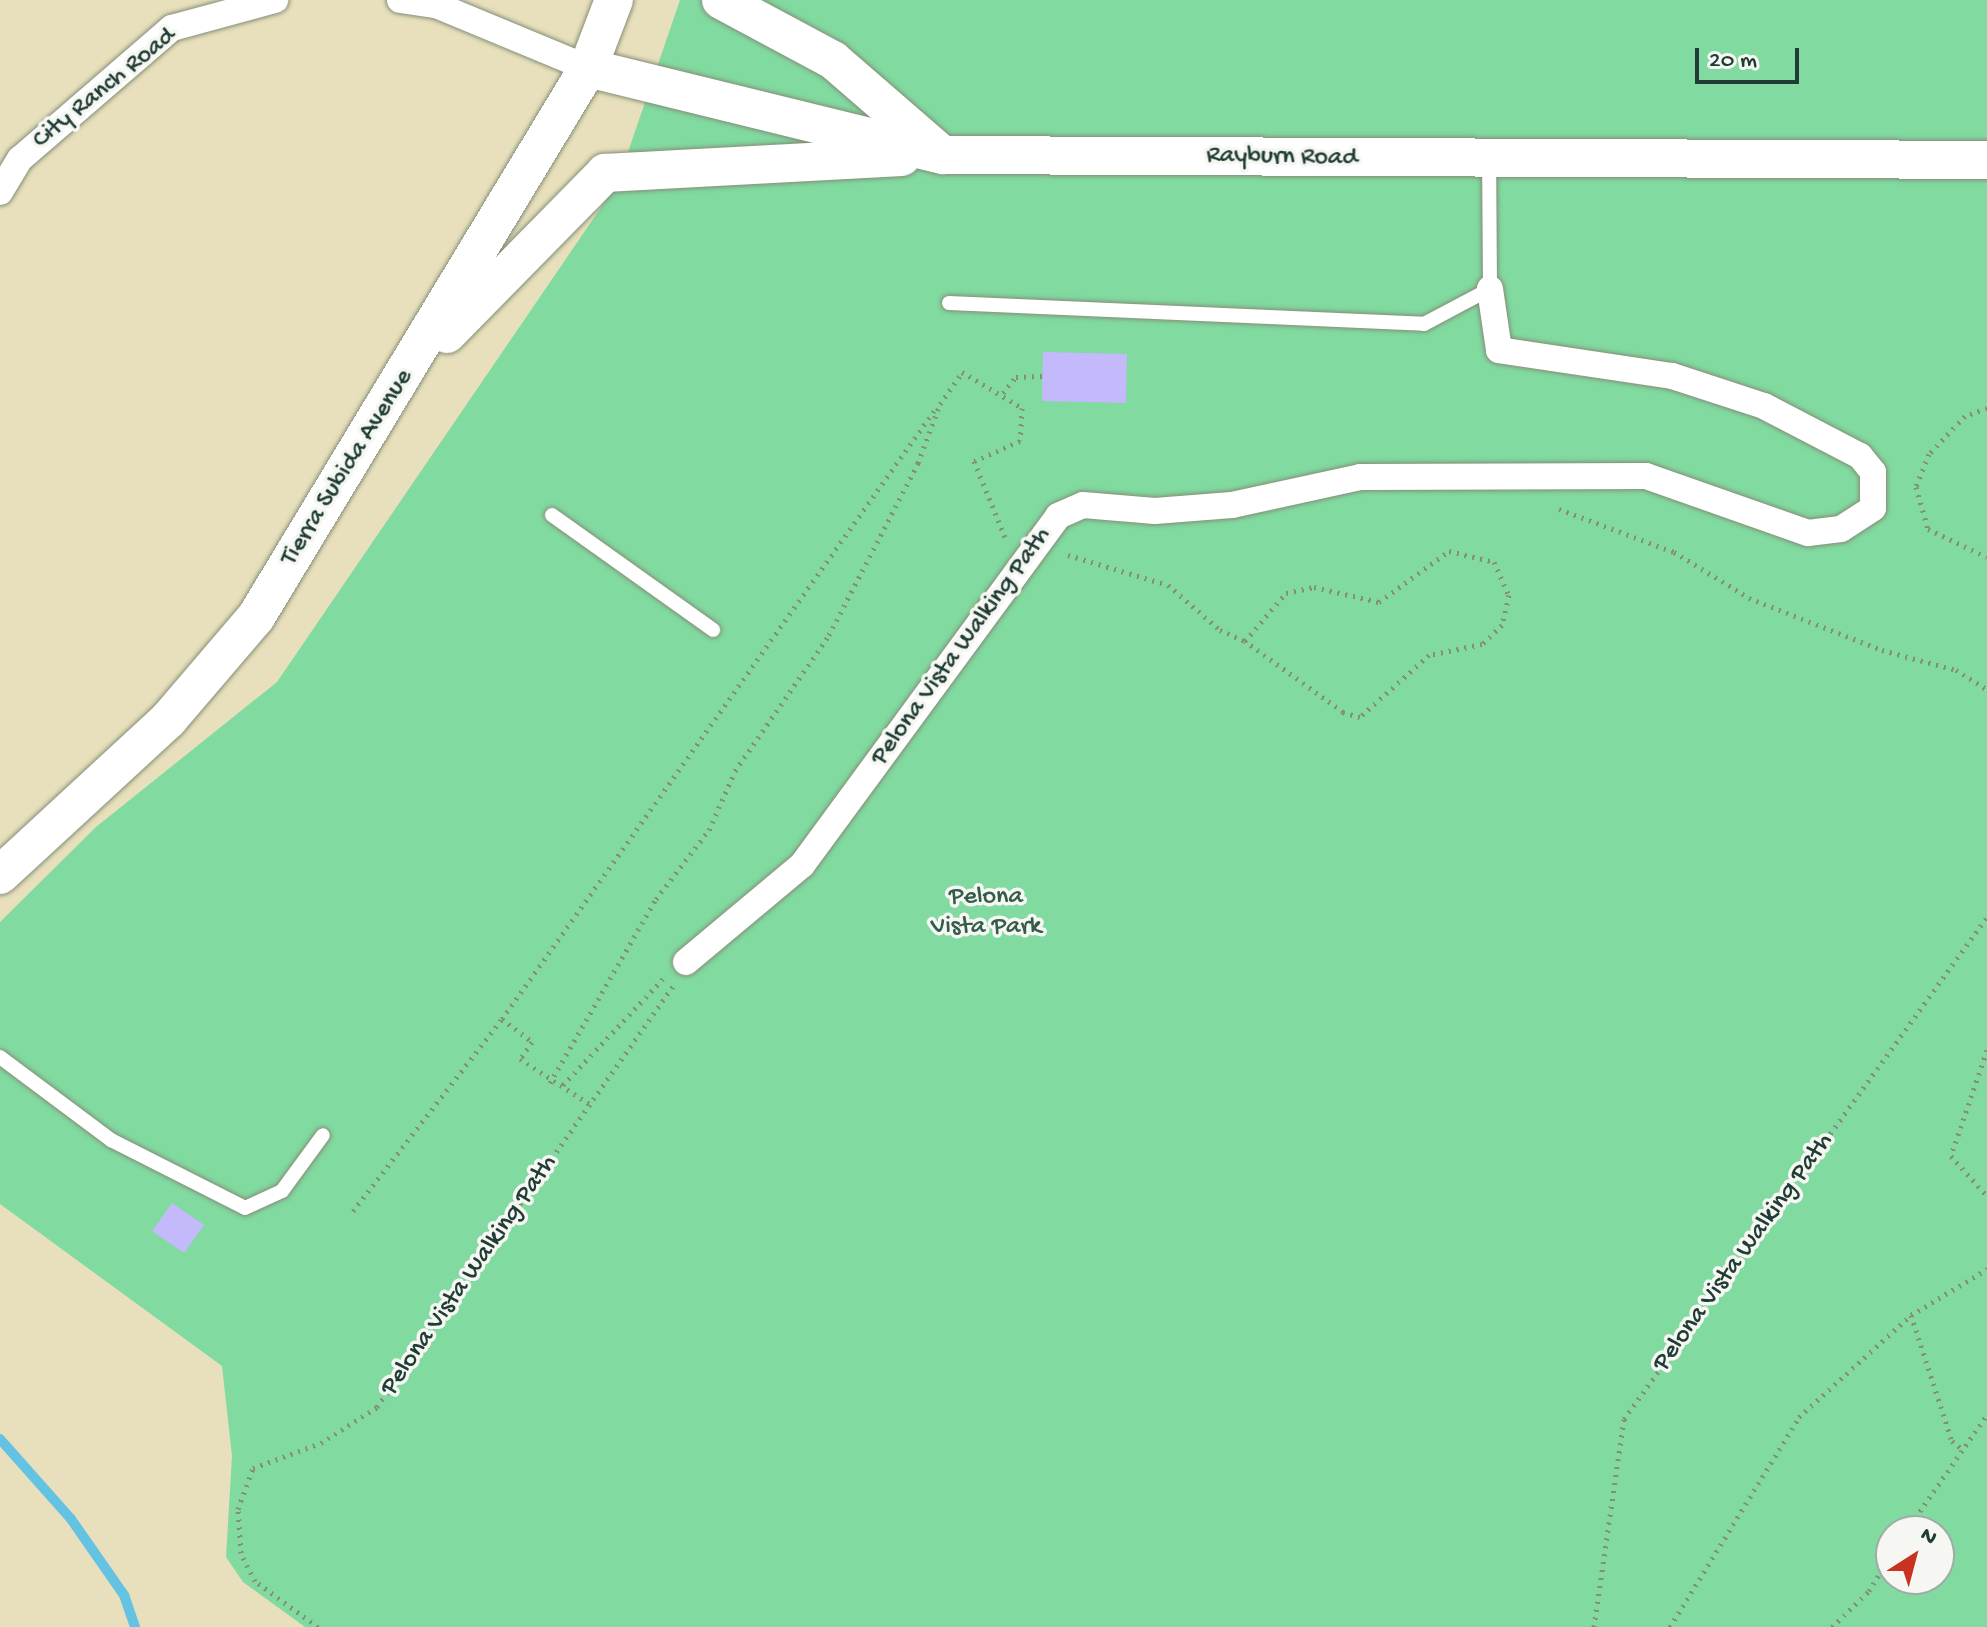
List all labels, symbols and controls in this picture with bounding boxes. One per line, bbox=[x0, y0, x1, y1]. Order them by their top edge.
street label: City Ranch Road bbox=[27, 22, 183, 156]
scale bar bbox=[1699, 32, 1803, 82]
text: 20 m bbox=[1709, 47, 1757, 76]
street label: Rayburn Road bbox=[1206, 141, 1358, 175]
street label: Tierra Subida Avenue bbox=[275, 364, 421, 572]
street label: Pelona Vista Walking Path bbox=[865, 522, 1059, 772]
park label: Pelona Vista Park bbox=[931, 882, 1041, 944]
street label: Pelona Vista Walking Path bbox=[1647, 1128, 1841, 1378]
street label: Pelona Vista Walking Path bbox=[375, 1150, 565, 1402]
north arrow bbox=[1875, 1515, 1955, 1595]
text: N bbox=[1914, 1522, 1941, 1552]

